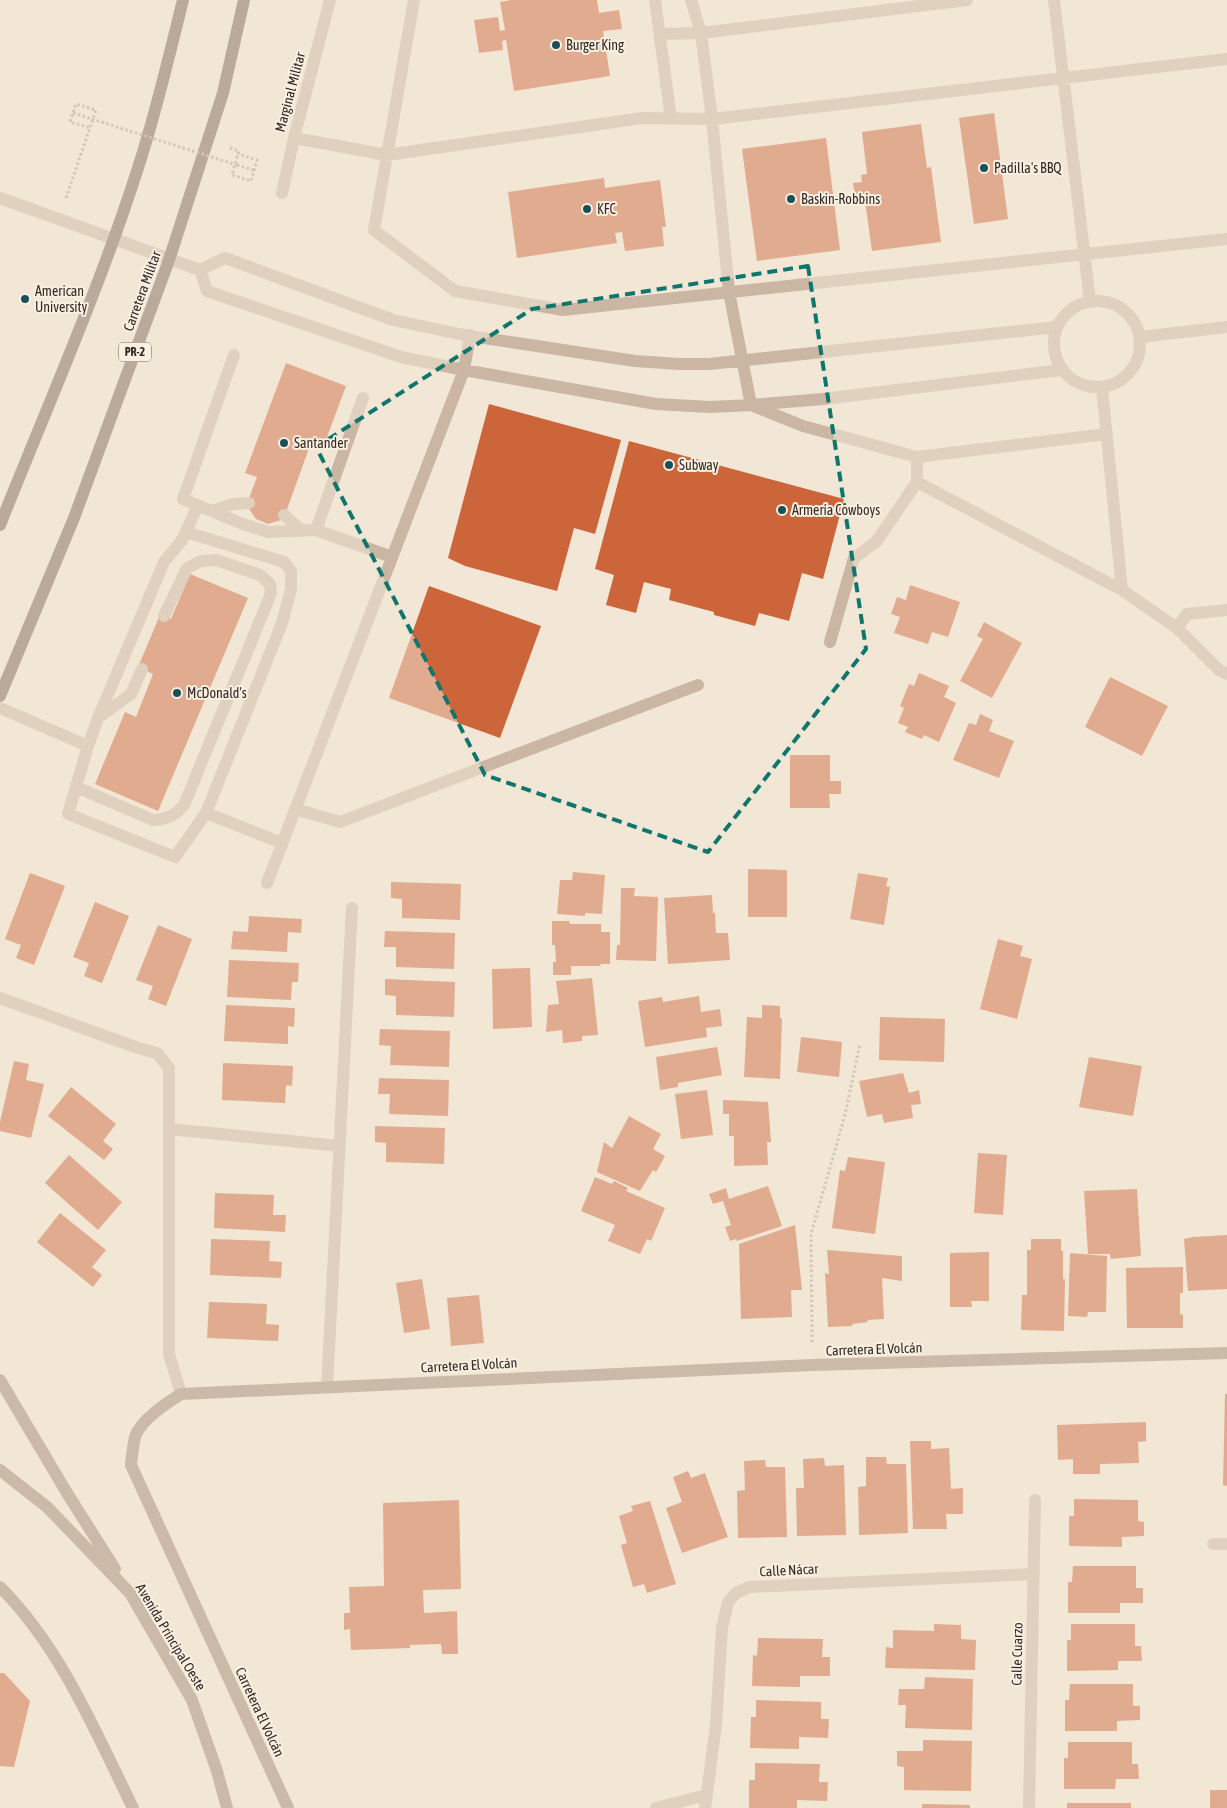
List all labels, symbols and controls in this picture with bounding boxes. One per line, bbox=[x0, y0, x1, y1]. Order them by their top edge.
place label: Burger King bbox=[566, 37, 624, 53]
marker: Burger King bbox=[550, 39, 562, 51]
street label: Marginal Militar bbox=[272, 50, 309, 134]
place label: Padilla's BBQ bbox=[994, 160, 1062, 176]
marker: Padilla's BBQ bbox=[978, 162, 990, 174]
place label: Baskin-Robbins bbox=[801, 191, 880, 207]
marker: Baskin-Robbins bbox=[785, 193, 797, 205]
place label: KFC bbox=[597, 201, 617, 217]
marker: KFC bbox=[581, 203, 593, 215]
street label: Carretera Militar bbox=[120, 248, 164, 333]
place label: American University bbox=[35, 283, 88, 315]
marker: American University bbox=[19, 293, 31, 305]
road number: PR-2 bbox=[119, 342, 151, 362]
place label: Santander bbox=[294, 435, 349, 451]
marker: Santander bbox=[278, 437, 290, 449]
place label: Subway bbox=[679, 457, 719, 473]
marker: Subway bbox=[663, 459, 675, 471]
place label: Armería Cowboys bbox=[792, 502, 880, 518]
marker: Armería Cowboys bbox=[776, 504, 788, 516]
place label: McDonald's bbox=[187, 685, 247, 701]
marker: McDonald's bbox=[171, 687, 183, 699]
street label: Carretera El Volcán bbox=[825, 1339, 923, 1359]
street label: Carretera El Volcán bbox=[420, 1354, 518, 1376]
street label: Calle Nácar bbox=[759, 1560, 820, 1580]
street label: Avenida Principal Oeste bbox=[133, 1581, 209, 1693]
street label: Calle Cuarzo bbox=[1008, 1622, 1026, 1686]
street label: Carretera El Volcán bbox=[232, 1665, 288, 1759]

